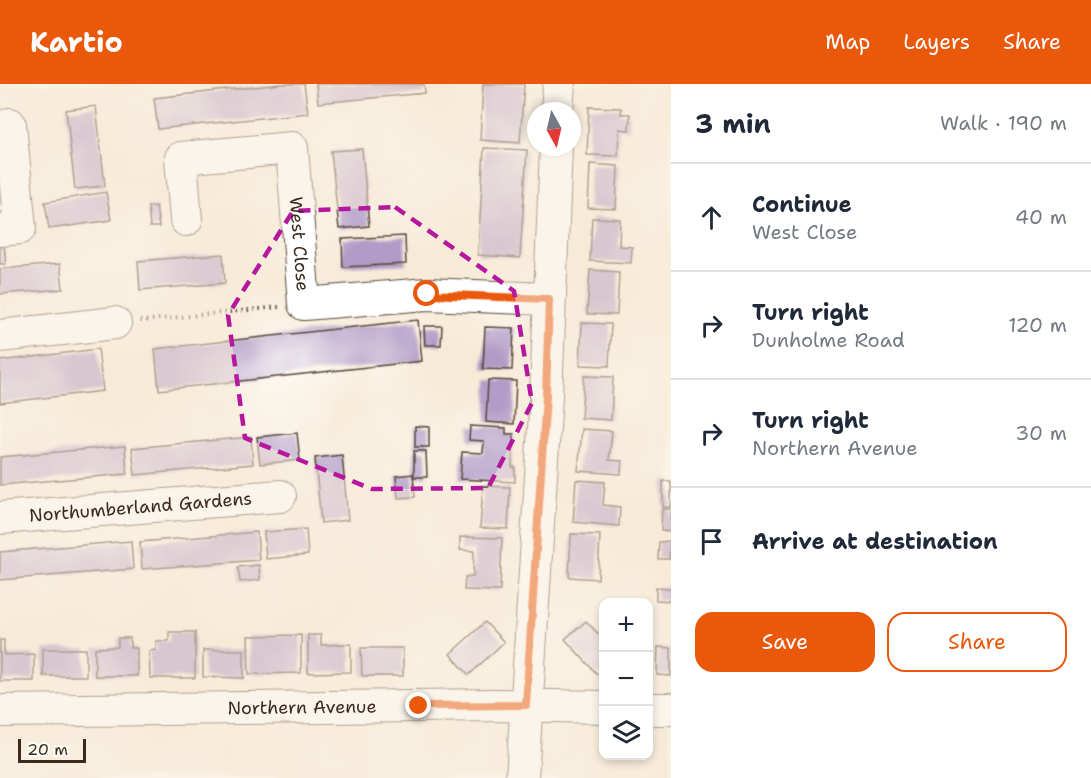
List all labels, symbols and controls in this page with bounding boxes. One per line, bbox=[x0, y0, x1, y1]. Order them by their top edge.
text: Kartio bbox=[30, 23, 123, 61]
text: Map bbox=[825, 28, 870, 56]
text: Layers bbox=[903, 28, 970, 56]
text: Share bbox=[1003, 28, 1061, 56]
north arrow bbox=[527, 102, 581, 156]
text: 3 min bbox=[695, 106, 771, 141]
text: Walk · 190 m bbox=[940, 110, 1067, 136]
text: Continue bbox=[752, 190, 852, 219]
street label: West Close bbox=[284, 196, 315, 292]
icon: ahead bbox=[695, 201, 728, 234]
text: 40 m bbox=[1015, 204, 1067, 230]
text: West Close bbox=[752, 219, 857, 245]
route start bbox=[413, 280, 439, 306]
text: Turn right bbox=[752, 298, 869, 327]
icon: right bbox=[695, 309, 728, 342]
text: 120 m bbox=[1008, 312, 1067, 338]
text: Dunholme Road bbox=[752, 327, 905, 353]
text: Turn right bbox=[752, 406, 869, 435]
icon: right bbox=[695, 417, 728, 450]
text: 30 m bbox=[1015, 420, 1067, 446]
text: Northern Avenue bbox=[752, 435, 918, 461]
street label: Northumberland Gardens bbox=[28, 486, 253, 528]
icon: arrive bbox=[695, 525, 728, 558]
text: Arrive at destination bbox=[752, 527, 998, 556]
map controls bbox=[599, 598, 653, 760]
button: + bbox=[599, 598, 653, 652]
button: Save bbox=[695, 612, 875, 672]
button: Share bbox=[887, 612, 1067, 672]
button: − bbox=[599, 652, 653, 706]
route end bbox=[405, 692, 431, 718]
street label: Northern Avenue bbox=[227, 694, 377, 720]
button: layers bbox=[599, 706, 653, 760]
scale bar bbox=[18, 736, 86, 764]
text: 20 m bbox=[27, 739, 68, 760]

